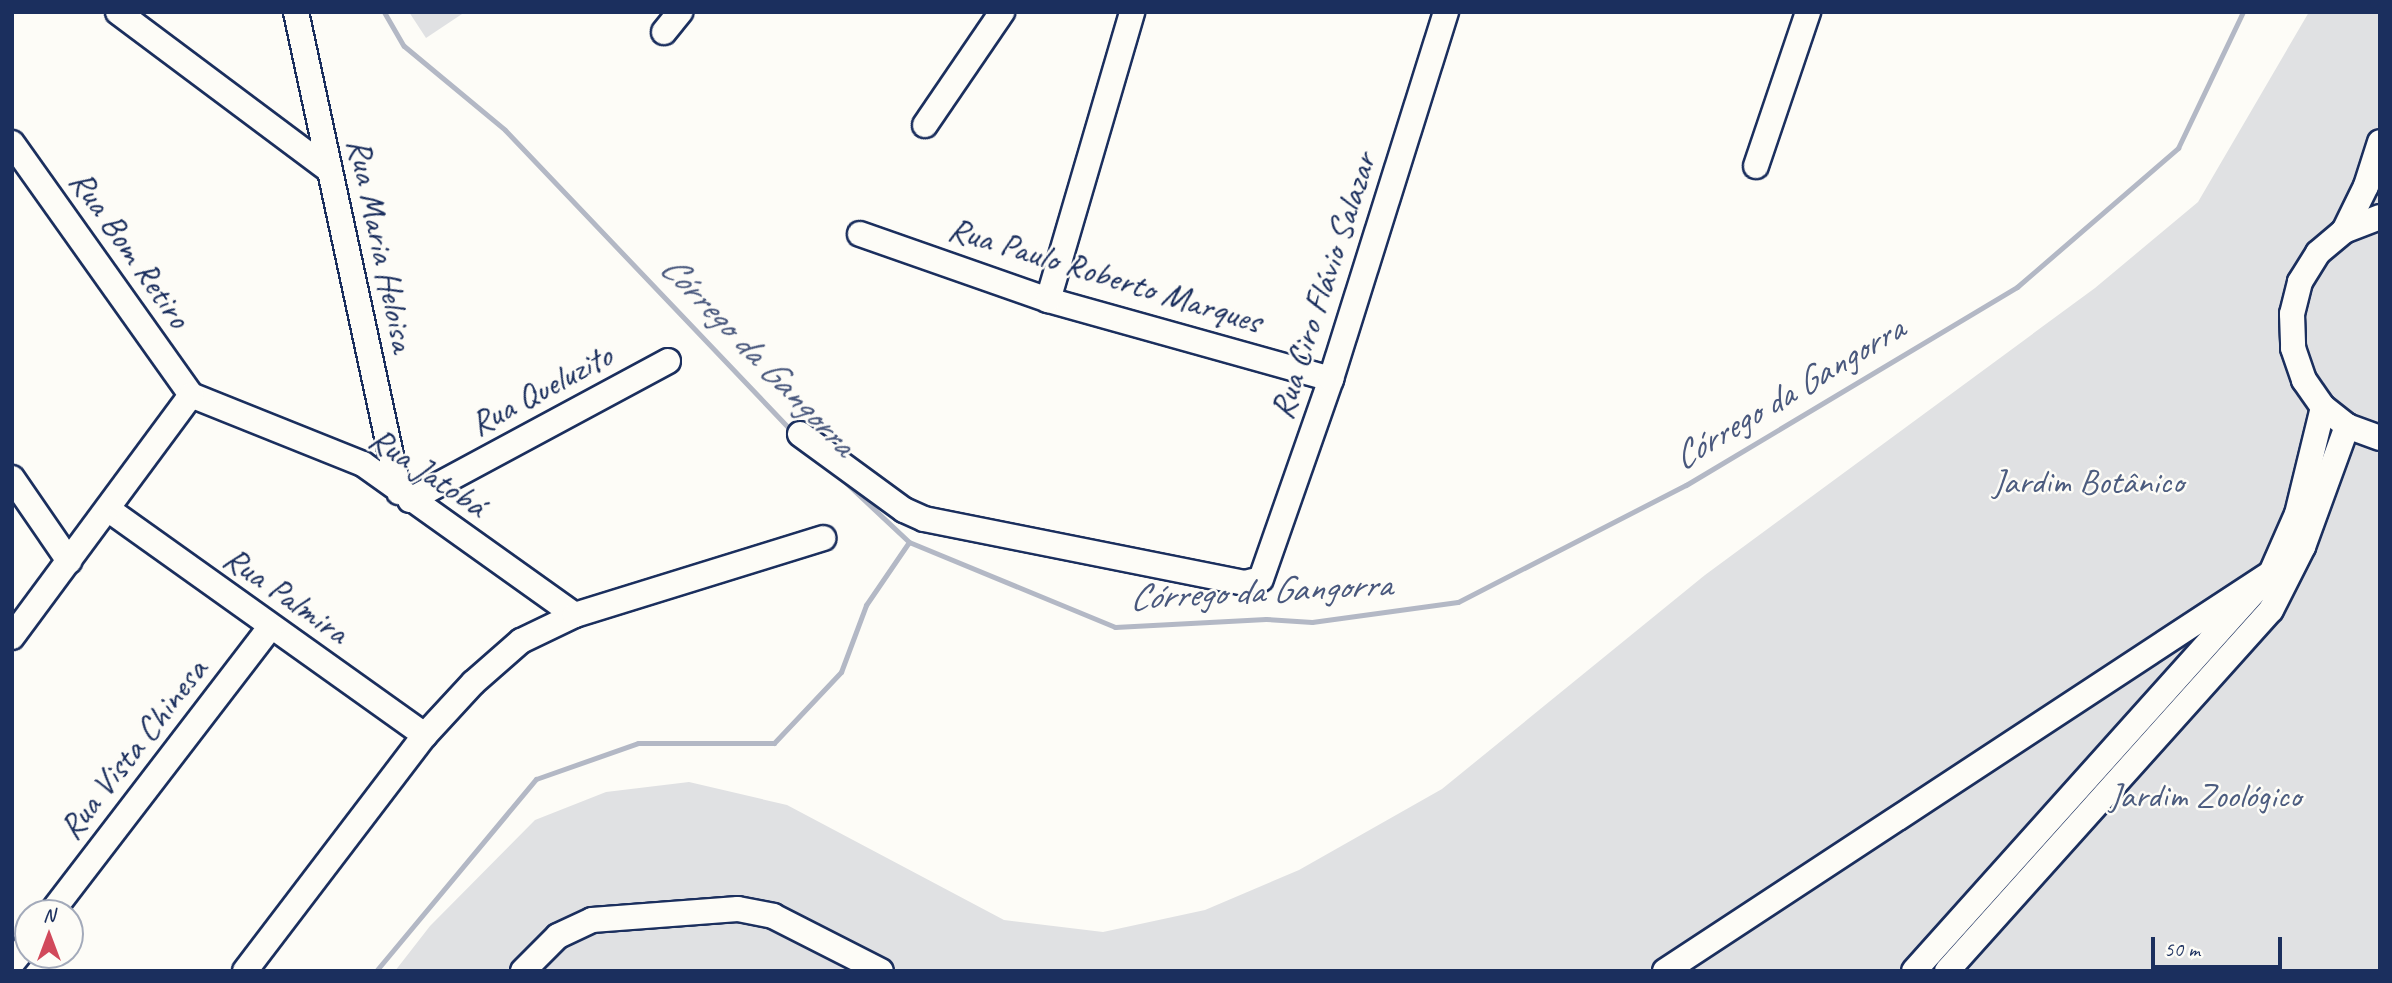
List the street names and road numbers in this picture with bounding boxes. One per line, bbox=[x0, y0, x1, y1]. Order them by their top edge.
street label: Rua Maria Heloisa bbox=[338, 133, 424, 357]
street label: Rua Ciro Flávio Salazar bbox=[1260, 148, 1386, 424]
street label: Rua Bom Retiro bbox=[60, 161, 200, 337]
street label: Rua Paulo Roberto Marques bbox=[942, 207, 1268, 343]
street label: Rua Queluzito bbox=[463, 335, 619, 445]
street label: Rua Jatobá bbox=[361, 417, 495, 527]
street label: Rua Palmira bbox=[215, 536, 357, 654]
street label: Rua Vista Chinesa bbox=[50, 651, 216, 847]

